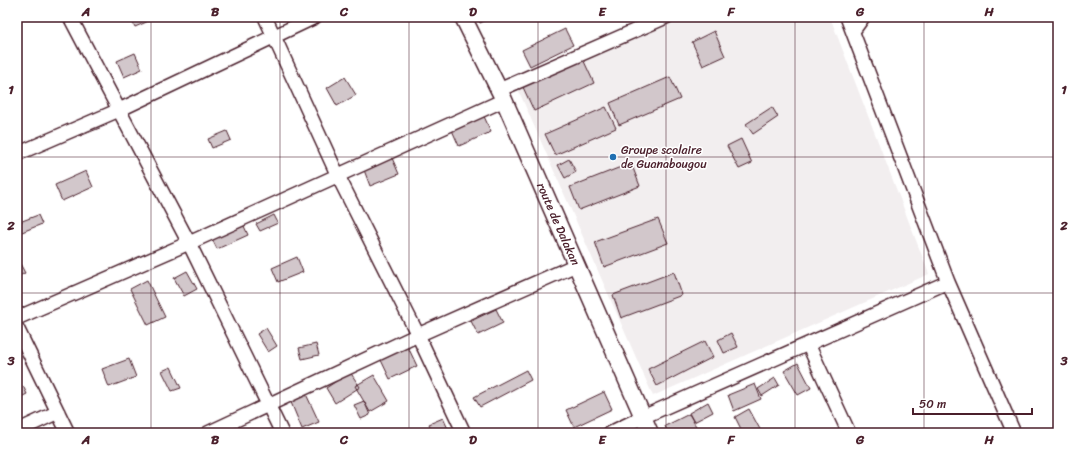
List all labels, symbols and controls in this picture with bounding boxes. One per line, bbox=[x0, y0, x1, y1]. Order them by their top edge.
text: A bbox=[81, 0, 90, 23]
text: B bbox=[211, 0, 220, 23]
text: C bbox=[339, 0, 349, 23]
text: D bbox=[469, 0, 477, 23]
text: E bbox=[598, 0, 607, 23]
text: F bbox=[726, 0, 735, 23]
text: G bbox=[855, 0, 865, 23]
text: H bbox=[983, 0, 994, 23]
text: 1 bbox=[8, 78, 14, 101]
text: 1 bbox=[1061, 78, 1067, 101]
place label: Groupe scolaire de Guanabougou bbox=[621, 139, 707, 175]
marker: Groupe scolaire de Guanabougou bbox=[608, 152, 618, 162]
street label: route de Dalakan bbox=[530, 179, 586, 270]
text: 2 bbox=[6, 214, 15, 237]
text: 2 bbox=[1059, 214, 1068, 237]
text: 3 bbox=[6, 349, 15, 372]
text: 3 bbox=[1059, 349, 1068, 372]
scale bar bbox=[913, 390, 1032, 416]
text: 50 m bbox=[919, 393, 946, 415]
text: A bbox=[81, 428, 90, 450]
text: B bbox=[211, 428, 220, 450]
text: C bbox=[339, 428, 349, 450]
text: D bbox=[469, 428, 477, 450]
text: E bbox=[598, 428, 607, 450]
text: F bbox=[726, 428, 735, 450]
text: G bbox=[855, 428, 865, 450]
text: H bbox=[983, 428, 994, 450]

